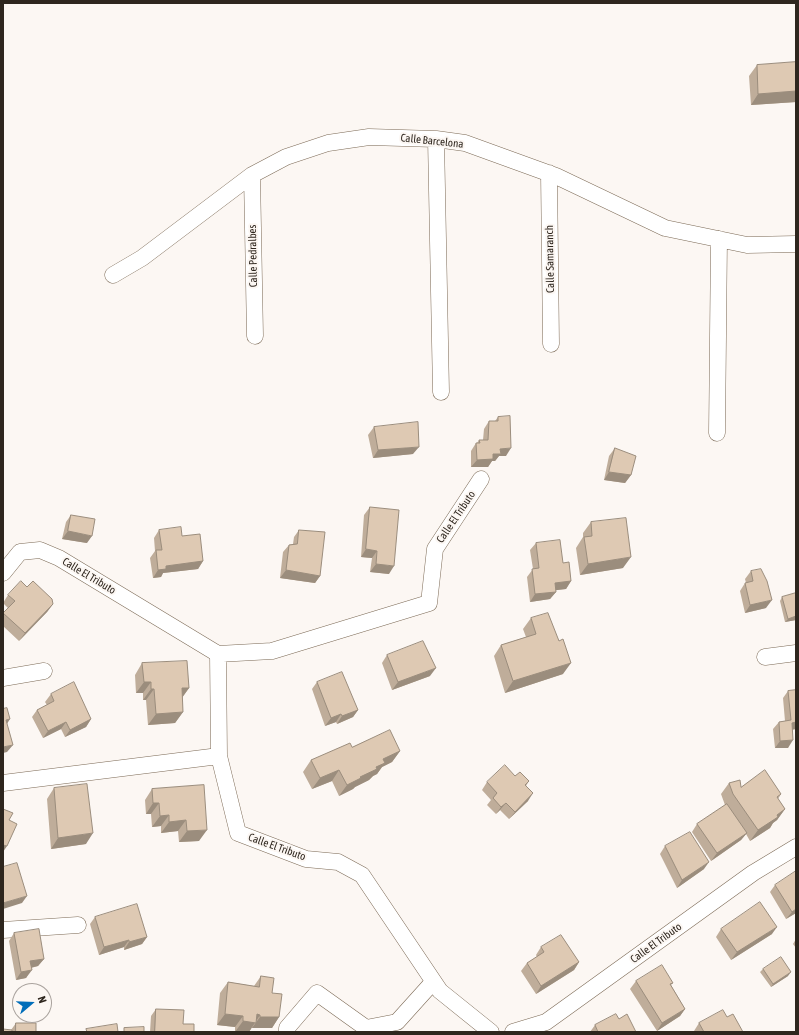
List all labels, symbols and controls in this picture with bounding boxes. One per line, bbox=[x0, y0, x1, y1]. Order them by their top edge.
street label: Calle Barcelona bbox=[400, 131, 464, 151]
street label: Calle Pedralbes bbox=[246, 224, 260, 288]
street label: Calle Samaranch bbox=[543, 225, 557, 293]
street label: Calle El Tributo bbox=[434, 488, 478, 546]
street label: Calle El Tributo bbox=[60, 555, 118, 597]
street label: Calle El Tributo bbox=[247, 831, 307, 863]
street label: Calle El Tributo bbox=[628, 920, 684, 966]
north arrow bbox=[12, 983, 52, 1023]
text: N bbox=[36, 994, 49, 1004]

